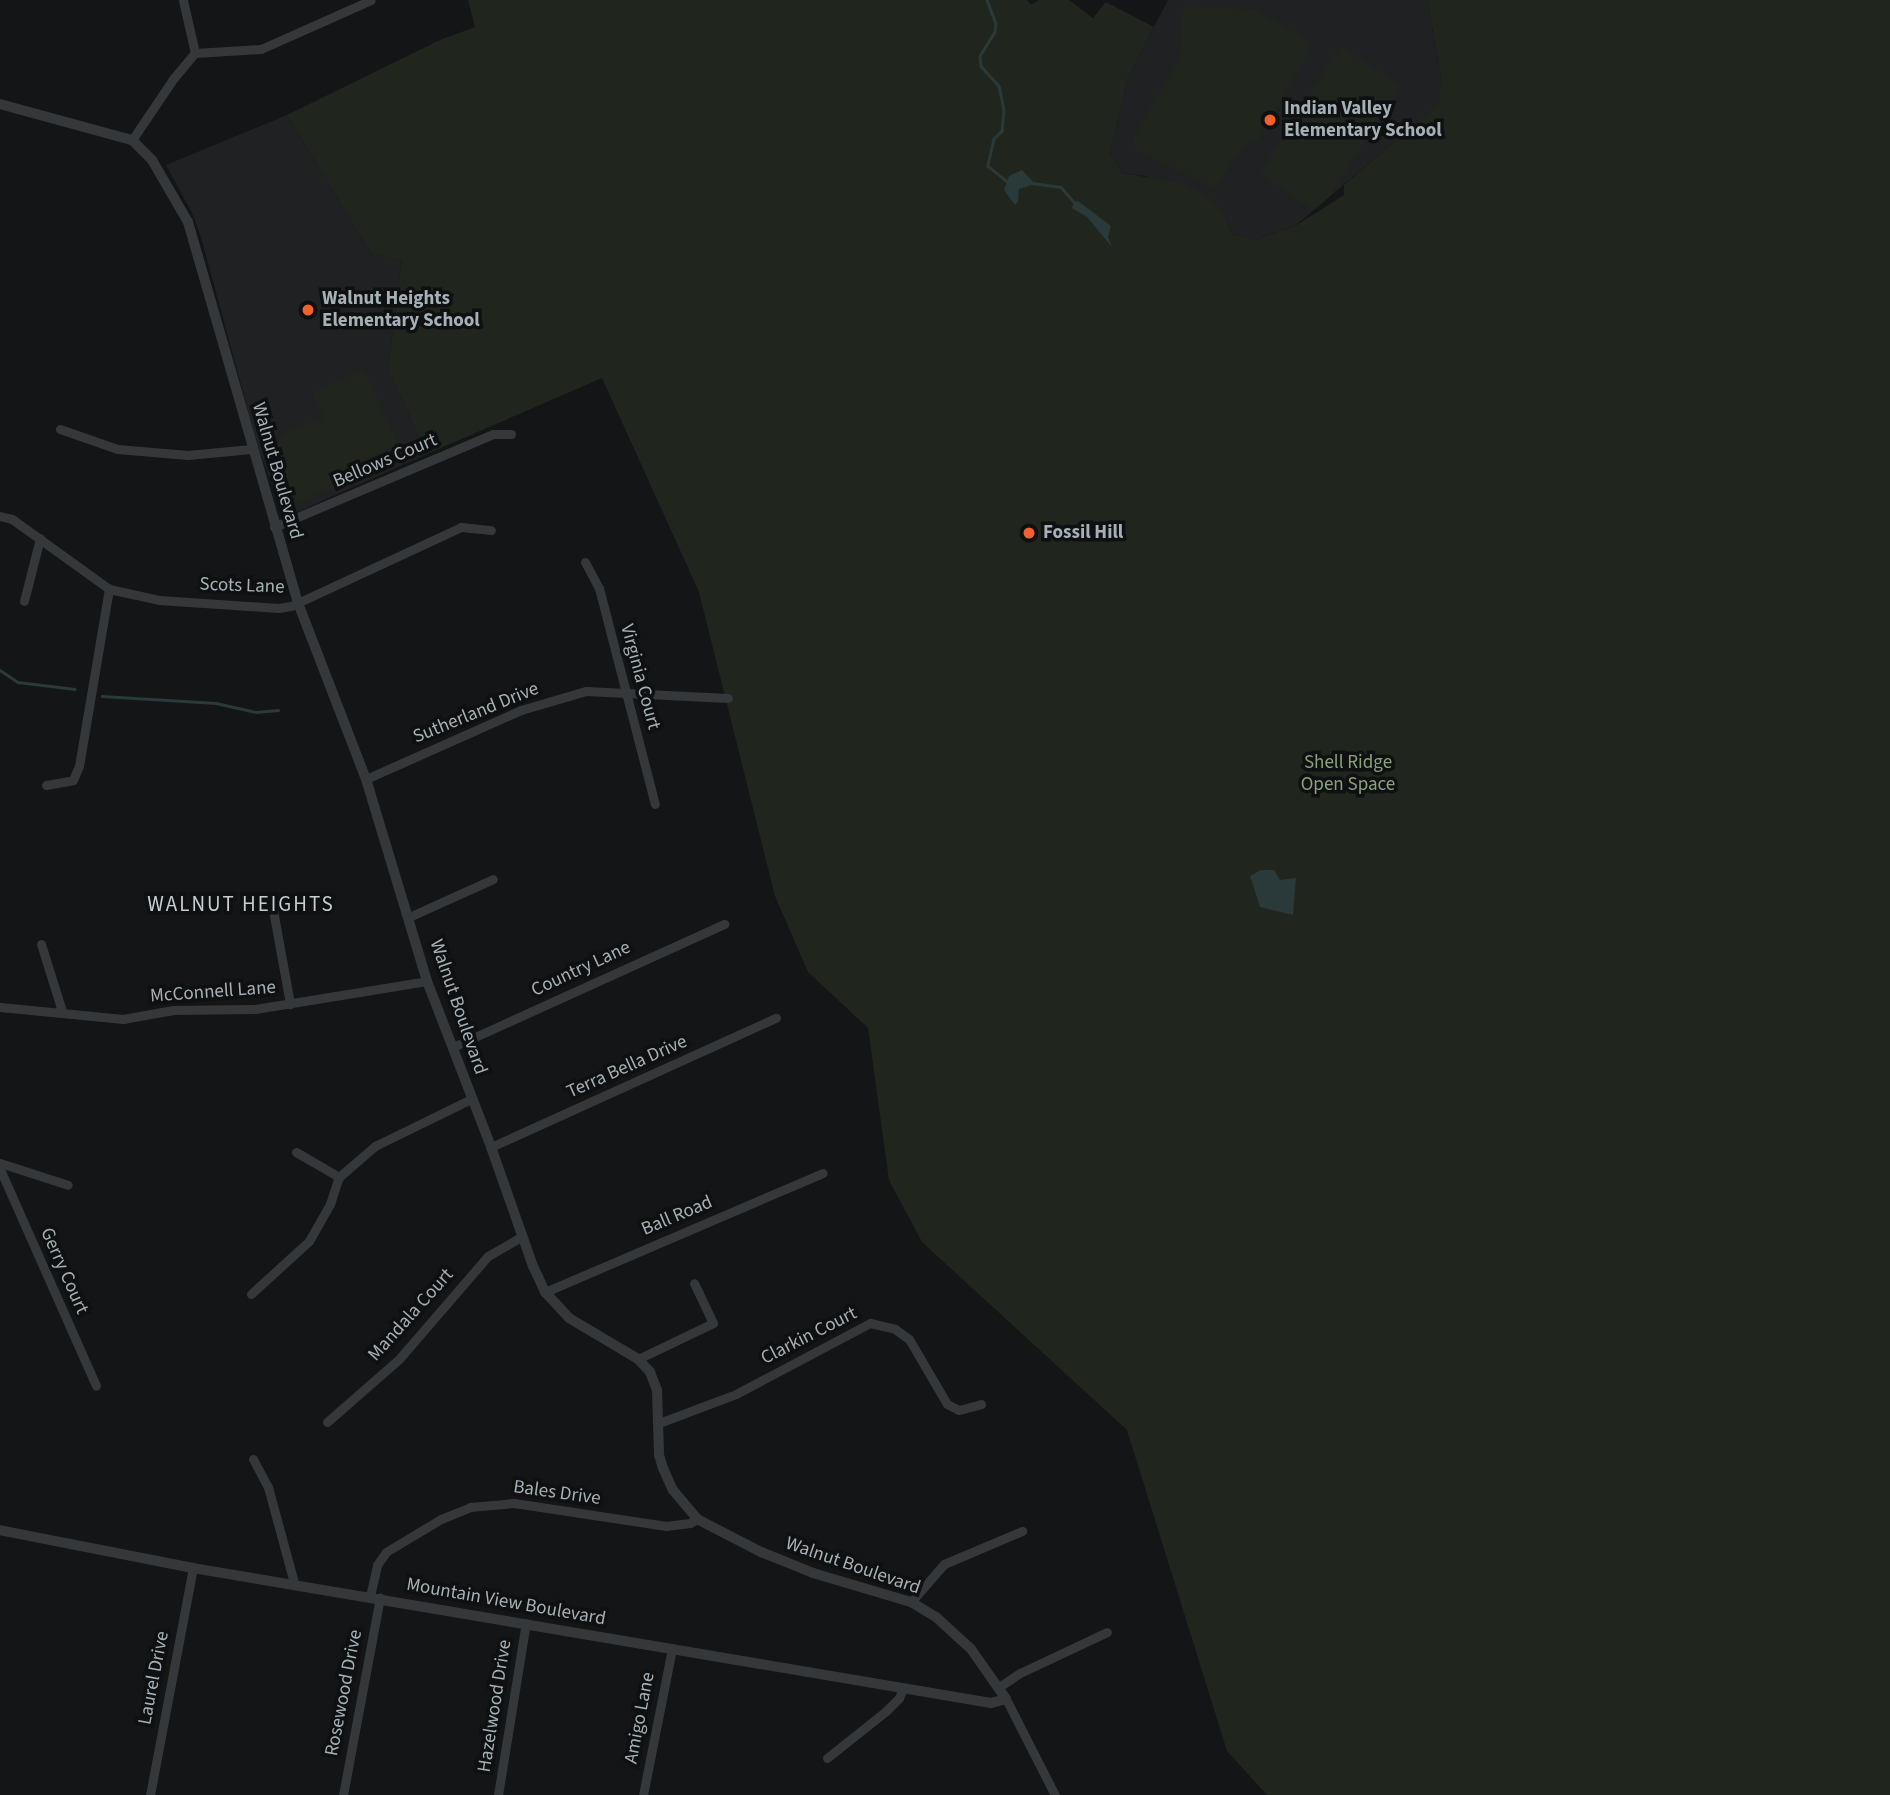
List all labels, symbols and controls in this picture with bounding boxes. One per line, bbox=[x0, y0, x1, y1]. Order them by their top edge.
place label: Indian Valley Elementary School bbox=[1284, 98, 1442, 142]
marker: Indian Valley Elementary School bbox=[1262, 112, 1278, 128]
place label: Walnut Heights Elementary School bbox=[322, 288, 480, 332]
marker: Walnut Heights Elementary School bbox=[300, 302, 316, 318]
street label: Walnut Boulevard bbox=[247, 400, 307, 542]
street label: Bellows Court bbox=[330, 429, 440, 493]
place label: Fossil Hill bbox=[1043, 522, 1123, 544]
marker: Fossil Hill bbox=[1021, 525, 1037, 541]
street label: Scots Lane bbox=[199, 573, 285, 599]
street label: Virginia Court bbox=[615, 622, 665, 732]
street label: Sutherland Drive bbox=[410, 677, 542, 749]
park label: Shell Ridge Open Space bbox=[1301, 752, 1395, 796]
district label: WALNUT HEIGHTS bbox=[149, 891, 333, 917]
street label: Country Lane bbox=[528, 936, 634, 1002]
street label: Walnut Boulevard bbox=[424, 937, 492, 1077]
street label: McConnell Lane bbox=[149, 976, 277, 1008]
street label: Terra Bella Drive bbox=[563, 1030, 691, 1104]
street label: Ball Road bbox=[638, 1191, 716, 1241]
street label: Gerry Court bbox=[35, 1224, 93, 1318]
street label: Mandala Court bbox=[364, 1264, 458, 1366]
street label: Clarkin Court bbox=[757, 1302, 861, 1370]
street label: Bales Drive bbox=[512, 1476, 602, 1510]
street label: Walnut Boulevard bbox=[783, 1532, 923, 1600]
street label: Mountain View Boulevard bbox=[405, 1573, 607, 1631]
street label: Rosewood Drive bbox=[321, 1628, 367, 1758]
street label: Laurel Drive bbox=[134, 1629, 174, 1727]
street label: Hazelwood Drive bbox=[473, 1638, 517, 1774]
street label: Amigo Lane bbox=[620, 1670, 660, 1766]

